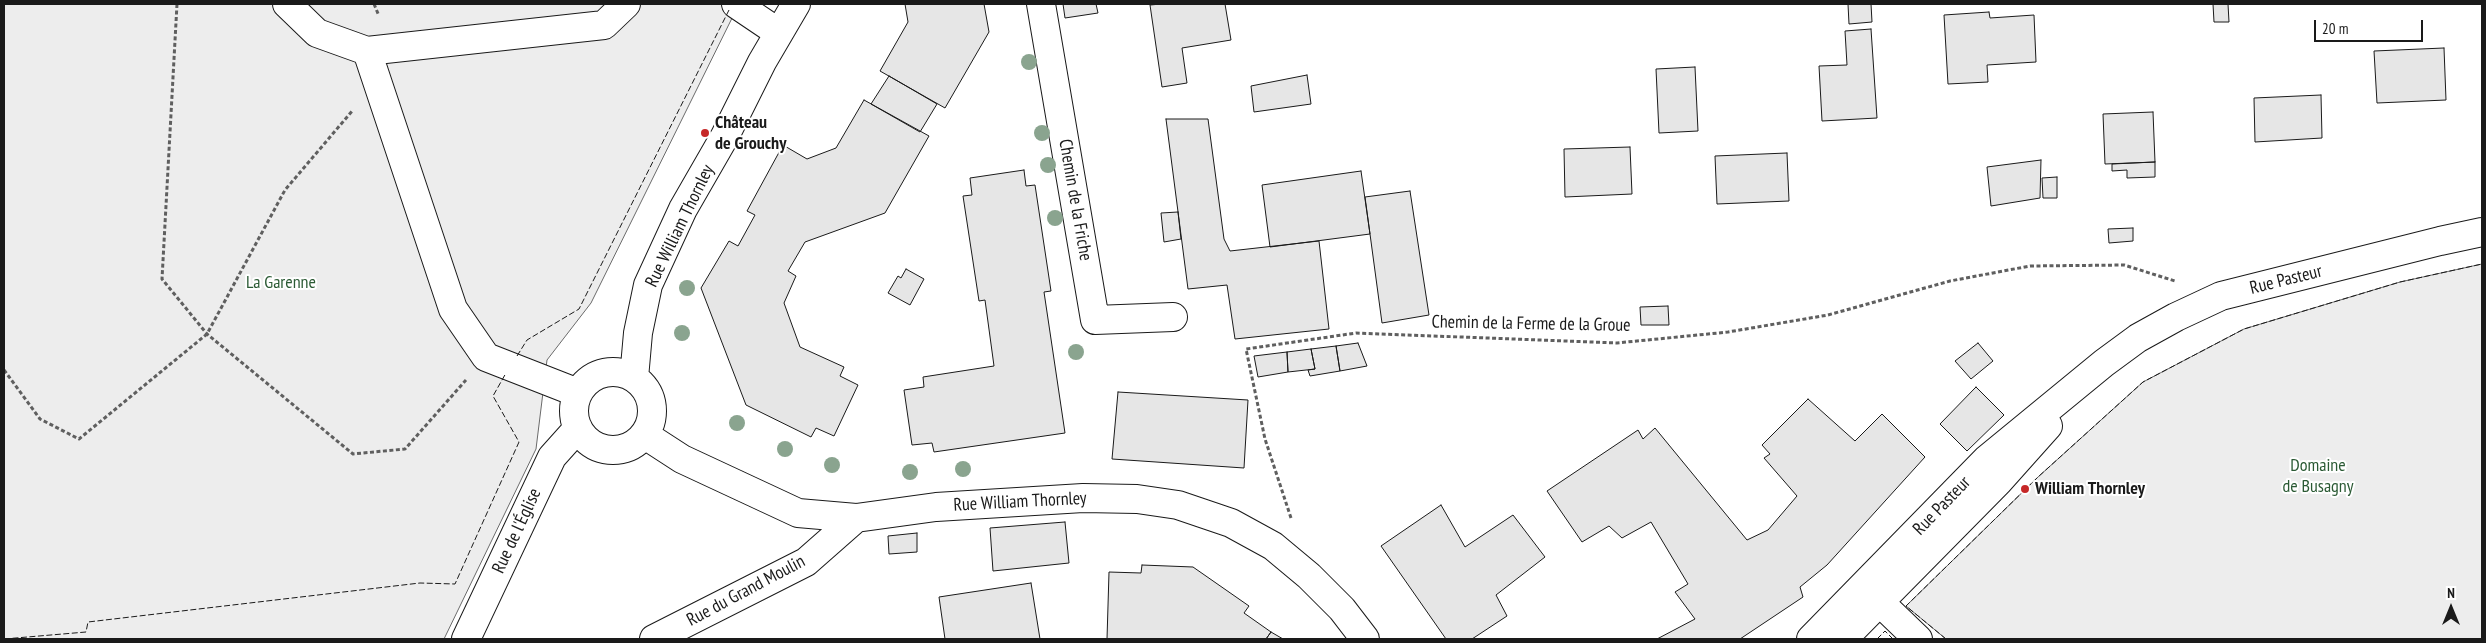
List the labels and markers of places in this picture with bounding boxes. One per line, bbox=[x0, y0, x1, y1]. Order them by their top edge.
place label: Château de Grouchy bbox=[715, 112, 786, 154]
marker: Château de Grouchy bbox=[699, 127, 711, 139]
place label: William Thornley bbox=[2035, 478, 2145, 500]
marker: William Thornley bbox=[2019, 483, 2031, 495]

